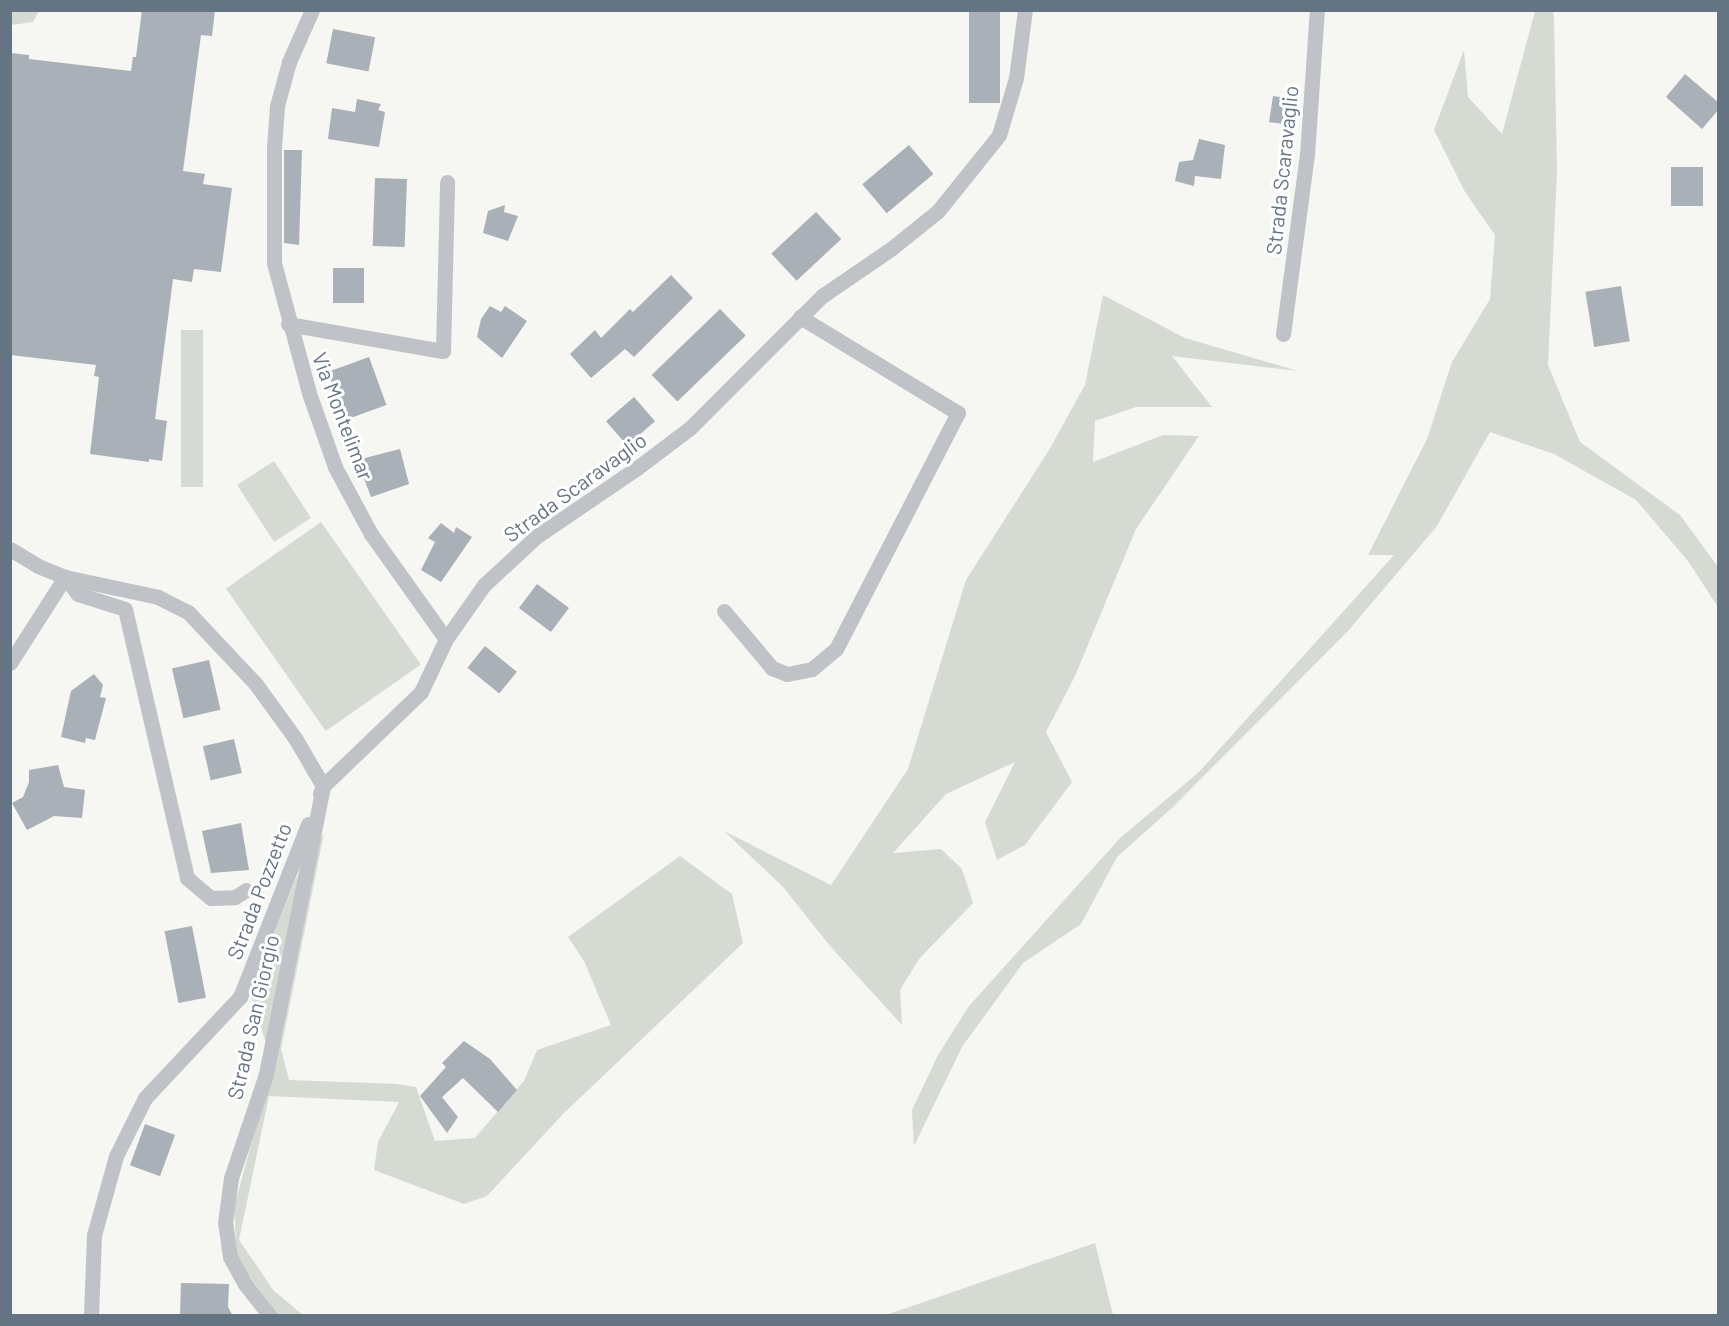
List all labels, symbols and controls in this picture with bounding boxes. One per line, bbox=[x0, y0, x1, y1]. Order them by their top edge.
street label: Strada Scaravaglio bbox=[1261, 84, 1303, 256]
street label: Via Montelimar bbox=[307, 349, 379, 483]
street label: Strada Scaravaglio bbox=[499, 427, 651, 547]
street label: Strada Pozzetto bbox=[221, 819, 297, 963]
street label: Strada San Giorgio bbox=[222, 932, 284, 1102]

